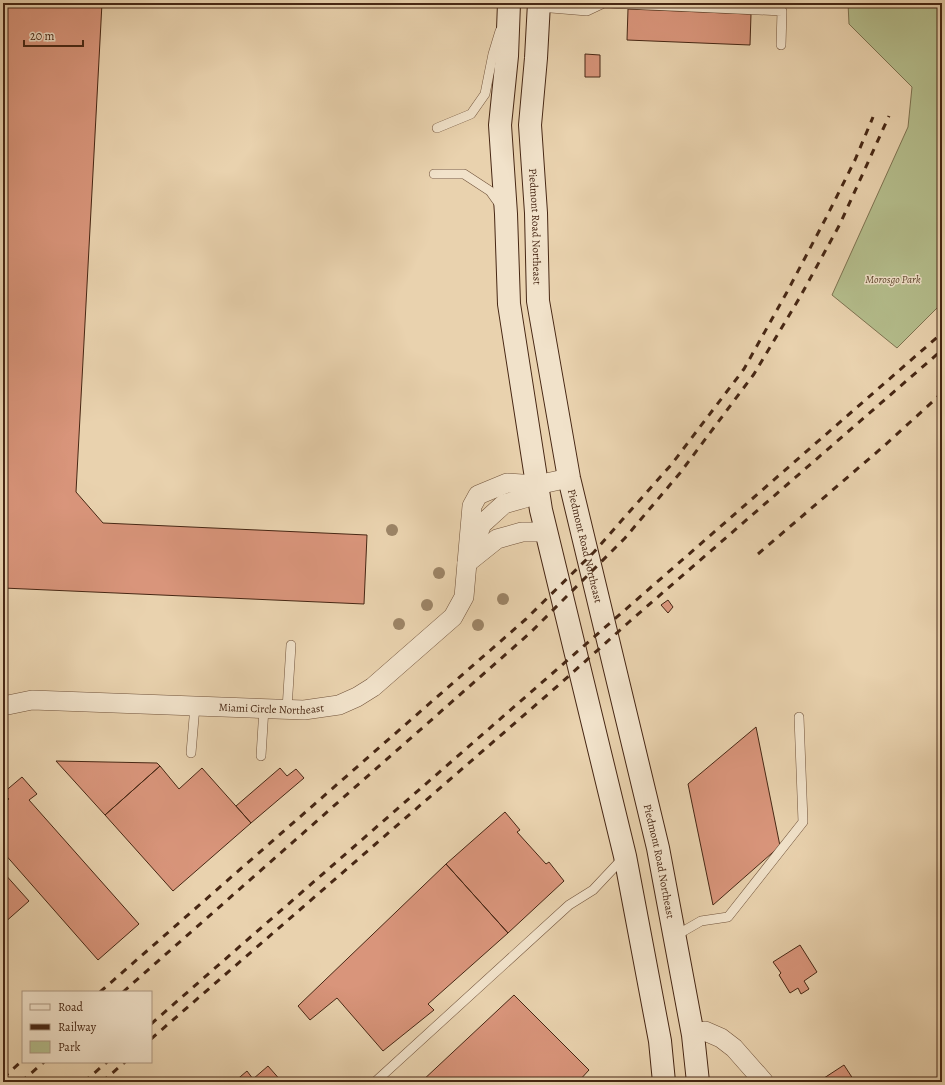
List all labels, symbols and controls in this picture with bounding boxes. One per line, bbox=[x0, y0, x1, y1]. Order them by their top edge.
scale bar bbox=[24, 22, 83, 48]
text: 20 m bbox=[30, 28, 54, 44]
street label: Piedmont Road Northeast bbox=[525, 168, 545, 285]
park label: Morosgo Park bbox=[865, 272, 921, 287]
street label: Piedmont Road Northeast bbox=[564, 487, 606, 605]
street label: Miami Circle Northeast bbox=[218, 700, 325, 718]
street label: Piedmont Road Northeast bbox=[640, 802, 678, 920]
legend bbox=[22, 991, 152, 1063]
text: Road bbox=[58, 999, 84, 1015]
text: Railway bbox=[58, 1019, 97, 1035]
text: Park bbox=[58, 1039, 81, 1055]

